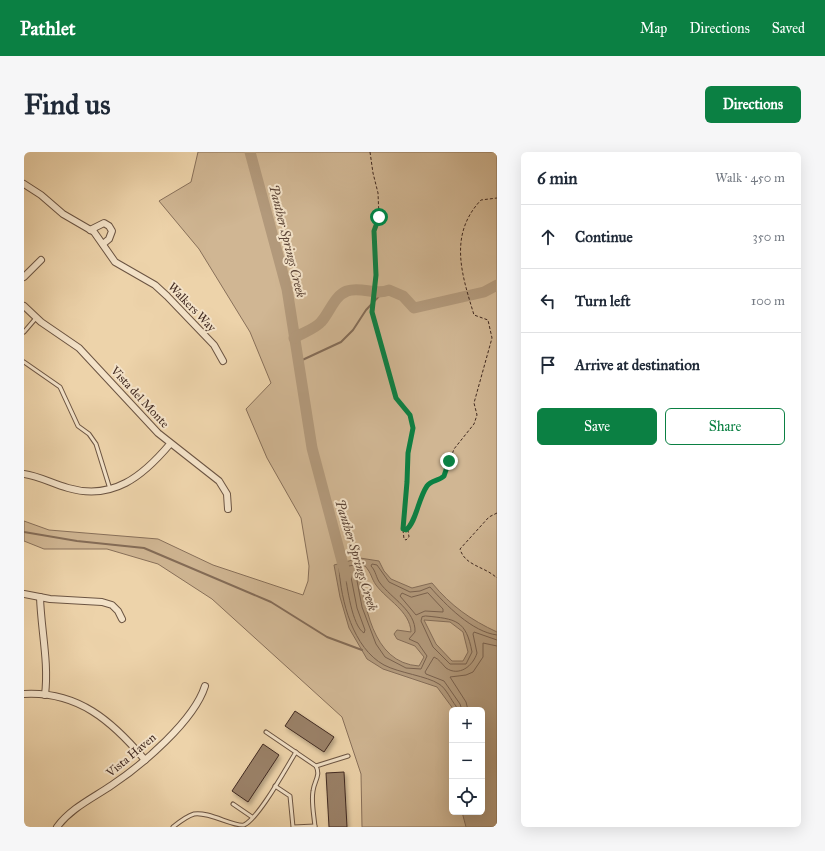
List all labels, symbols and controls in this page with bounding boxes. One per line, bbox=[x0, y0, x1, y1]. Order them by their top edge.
text: Pathlet bbox=[20, 17, 76, 40]
text: Map bbox=[640, 20, 667, 37]
text: Directions bbox=[689, 20, 750, 37]
text: Saved bbox=[772, 20, 805, 37]
button: Directions bbox=[705, 86, 801, 123]
text: Find us bbox=[24, 87, 110, 122]
text: 6 min bbox=[537, 168, 578, 189]
text: Walk · 450 m bbox=[715, 170, 785, 186]
water label: Panther Springs Creek bbox=[265, 183, 309, 300]
route start bbox=[370, 208, 388, 226]
icon: ahead bbox=[537, 226, 559, 248]
text: Continue bbox=[575, 228, 633, 246]
text: 350 m bbox=[752, 229, 785, 245]
street label: Walkers Way bbox=[165, 280, 219, 335]
icon: left bbox=[537, 290, 559, 312]
text: Turn left bbox=[575, 292, 631, 310]
text: 100 m bbox=[751, 293, 785, 309]
icon: arrive bbox=[537, 354, 559, 376]
text: Arrive at destination bbox=[575, 356, 700, 374]
street label: Vista del Monte bbox=[107, 363, 172, 431]
button: Save bbox=[537, 408, 657, 445]
button: Share bbox=[665, 408, 785, 445]
route end bbox=[440, 452, 458, 470]
water label: Panther Springs Creek bbox=[331, 498, 381, 613]
map controls bbox=[449, 707, 485, 815]
button: + bbox=[449, 707, 485, 743]
street label: Vista Haven bbox=[103, 730, 159, 780]
button: − bbox=[449, 743, 485, 779]
button: locate bbox=[449, 779, 485, 815]

